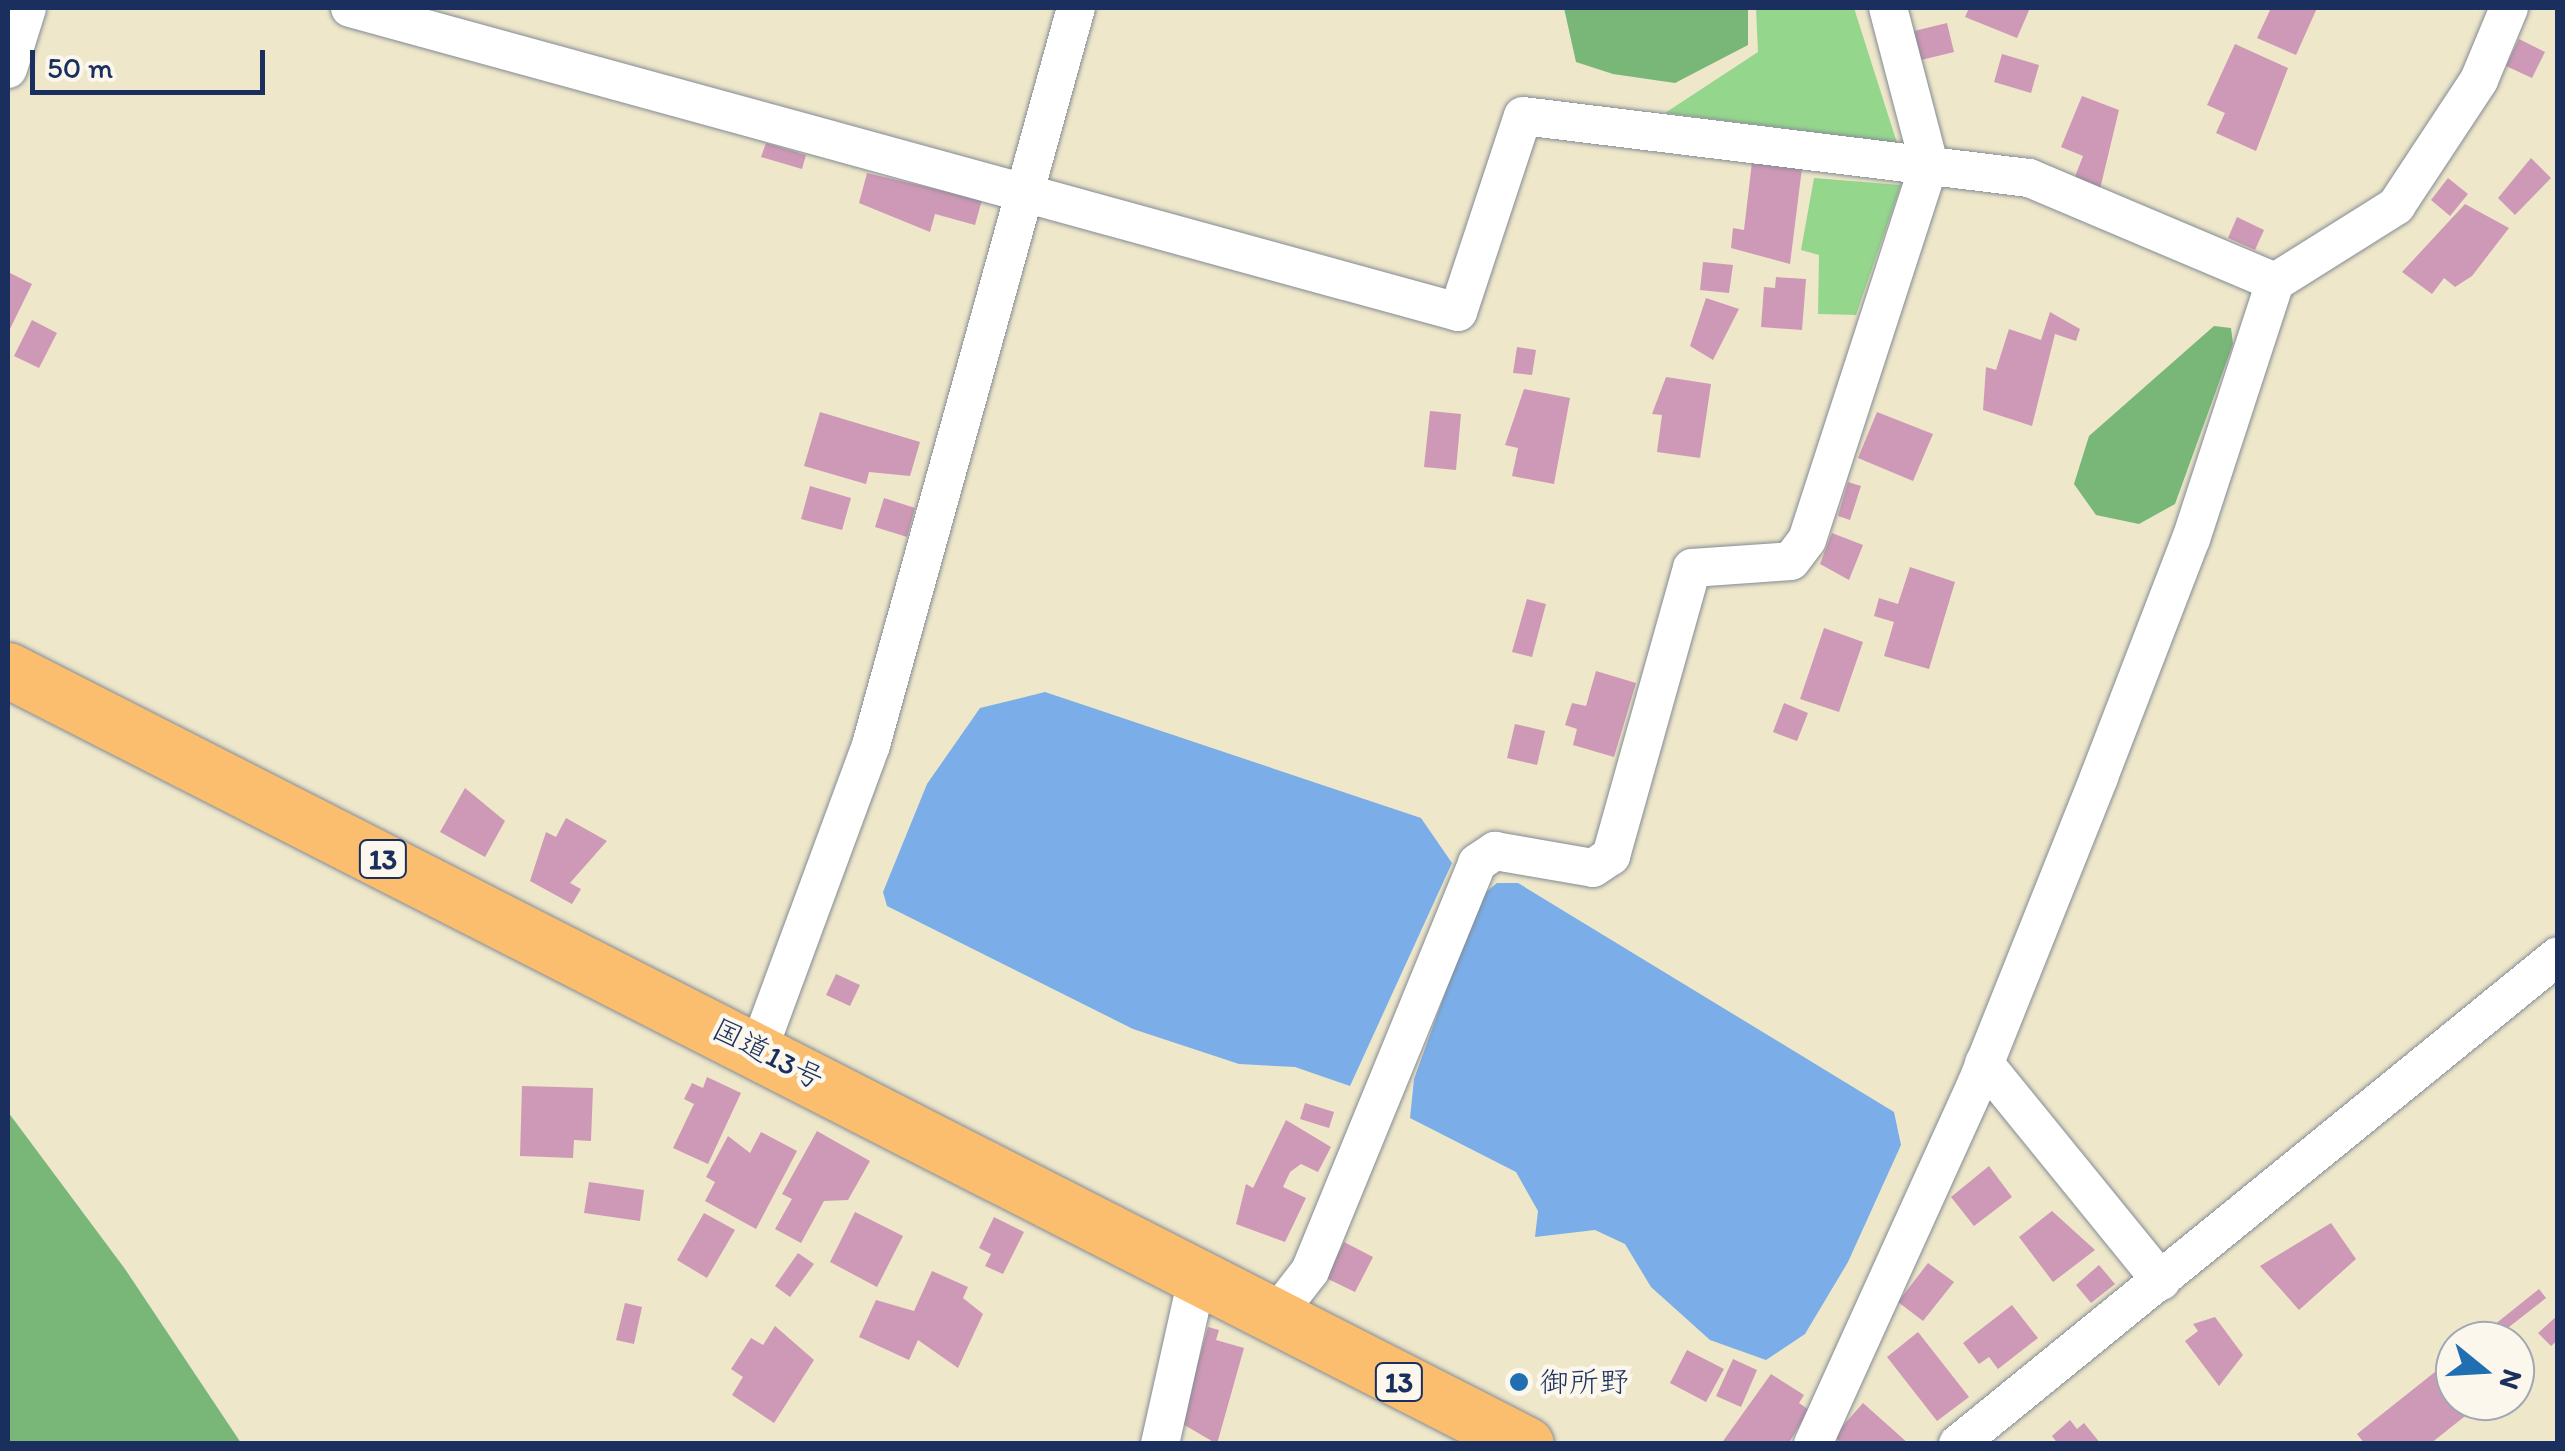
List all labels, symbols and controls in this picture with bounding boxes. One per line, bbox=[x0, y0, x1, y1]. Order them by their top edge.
scale bar bbox=[35, 30, 270, 92]
text: 50 m bbox=[47, 49, 113, 86]
road number: 13 bbox=[358, 836, 408, 882]
street label: 国道13号 bbox=[706, 1011, 830, 1097]
north arrow bbox=[2435, 1321, 2535, 1421]
road number: 13 bbox=[1374, 1359, 1424, 1405]
place label: 御所野 bbox=[1539, 1364, 1629, 1400]
text: N bbox=[2493, 1365, 2531, 1394]
marker: 御所野 bbox=[1508, 1371, 1530, 1393]

